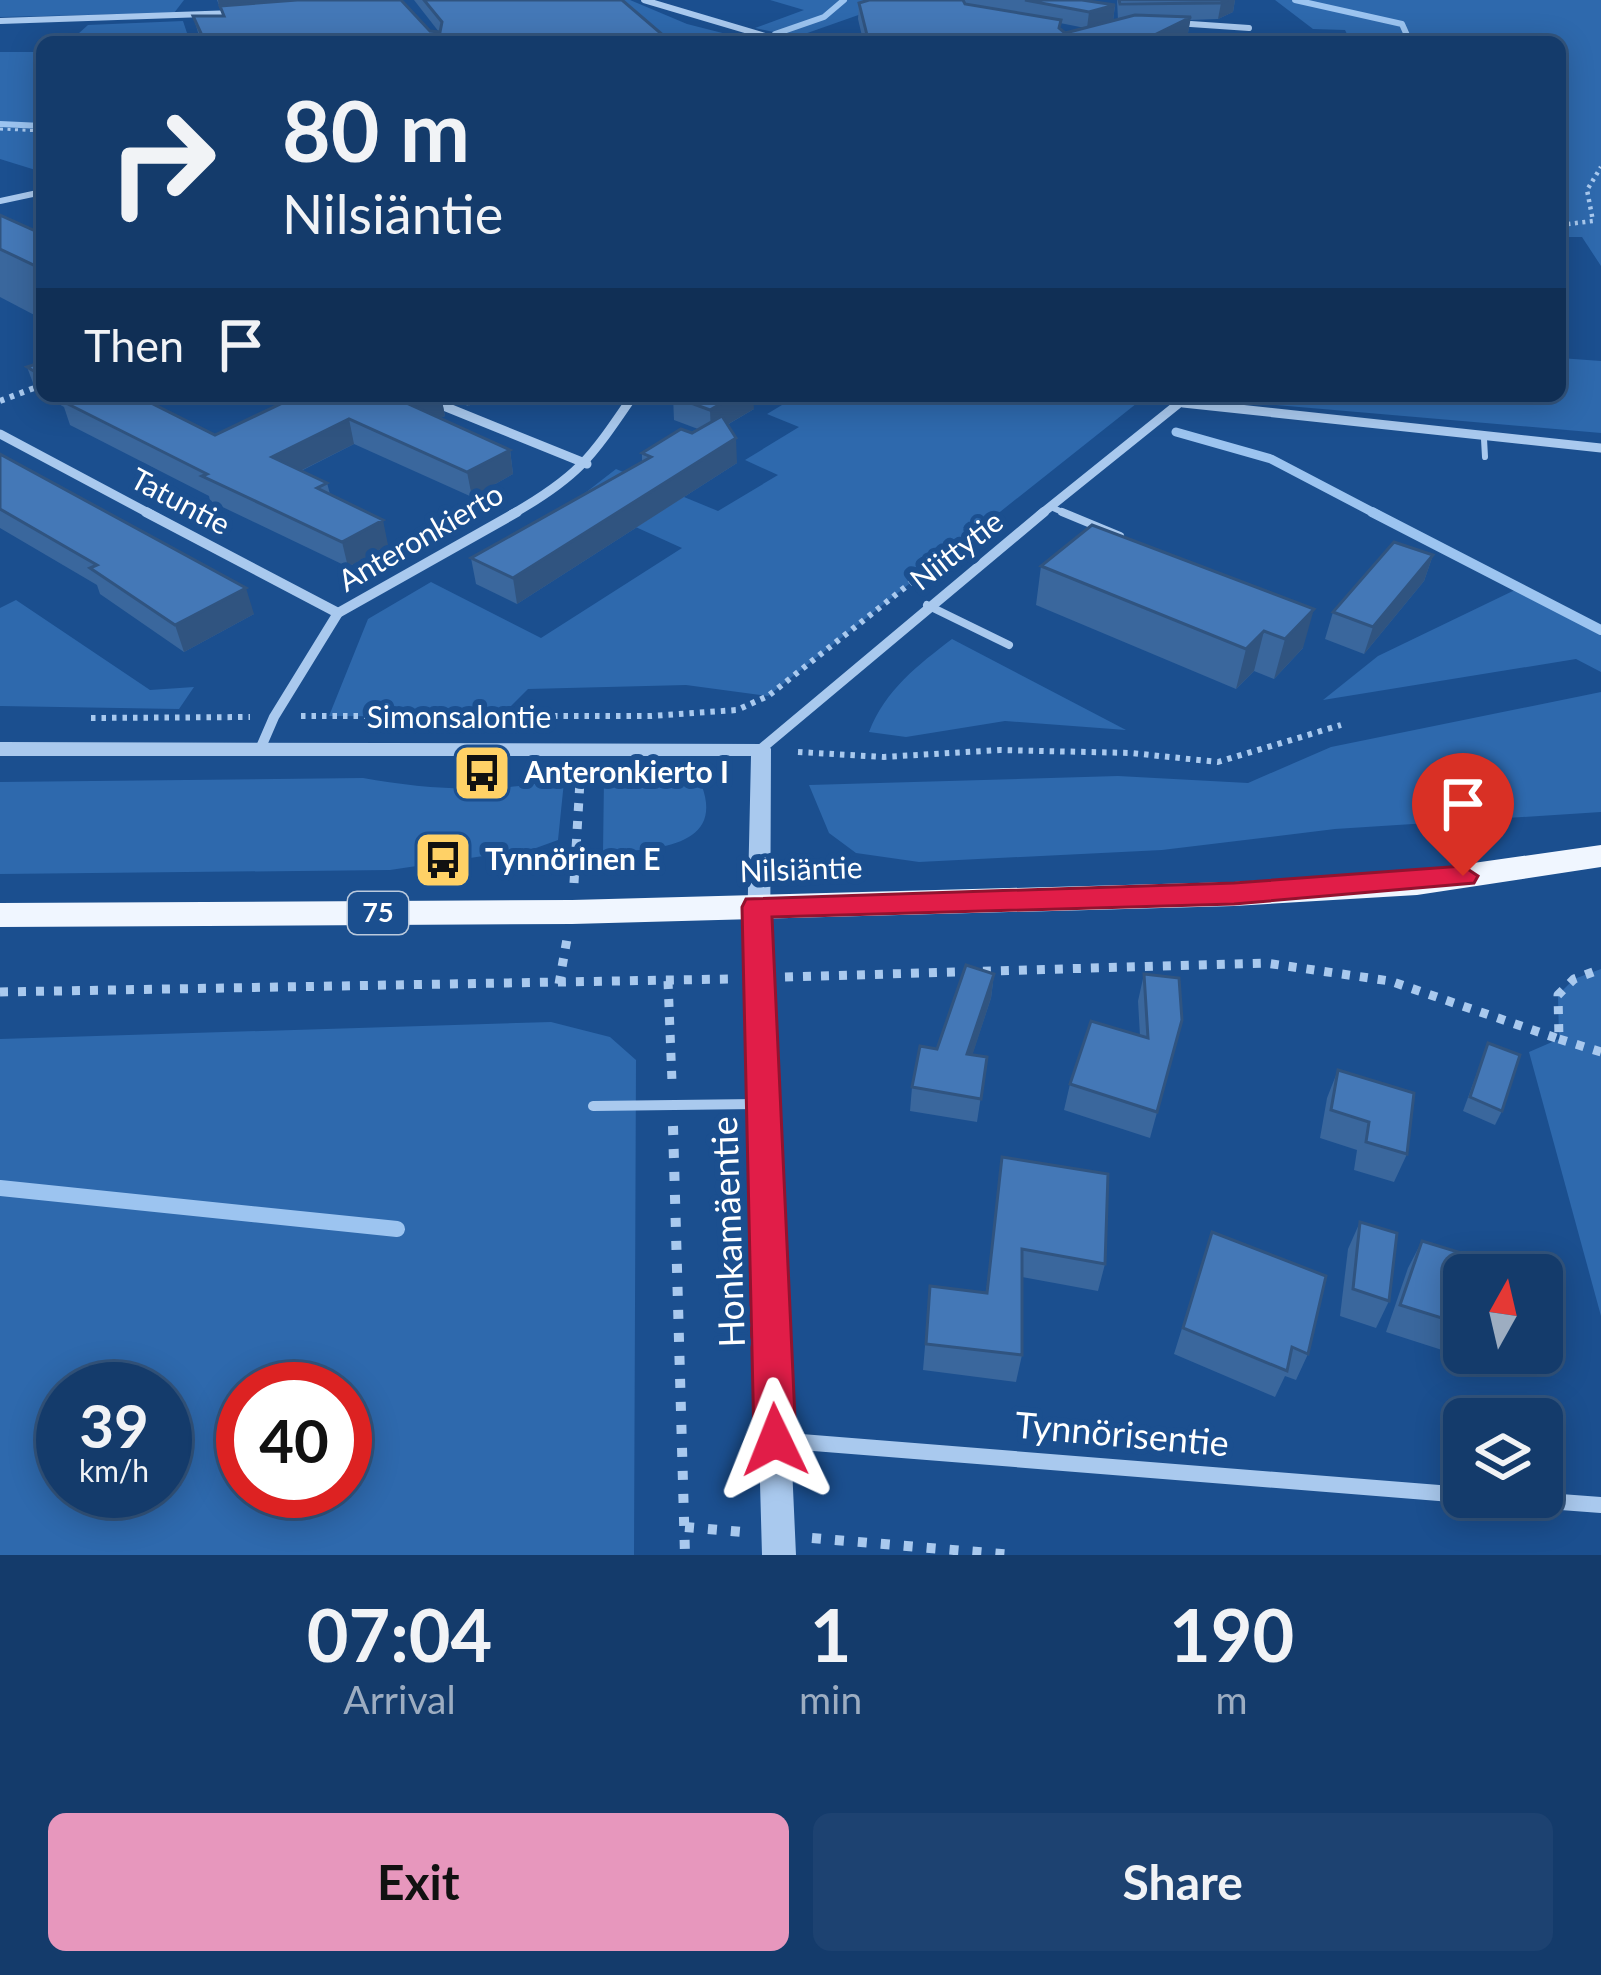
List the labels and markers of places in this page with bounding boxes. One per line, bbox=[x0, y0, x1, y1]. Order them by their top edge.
bus stop icon: Anteronkierto I bbox=[451, 742, 513, 804]
place label: Anteronkierto I bbox=[523, 753, 729, 789]
pin bbox=[1412, 753, 1514, 876]
bus stop icon: Tynnörinen E bbox=[412, 829, 474, 891]
place label: Tynnörinen E bbox=[485, 840, 661, 876]

